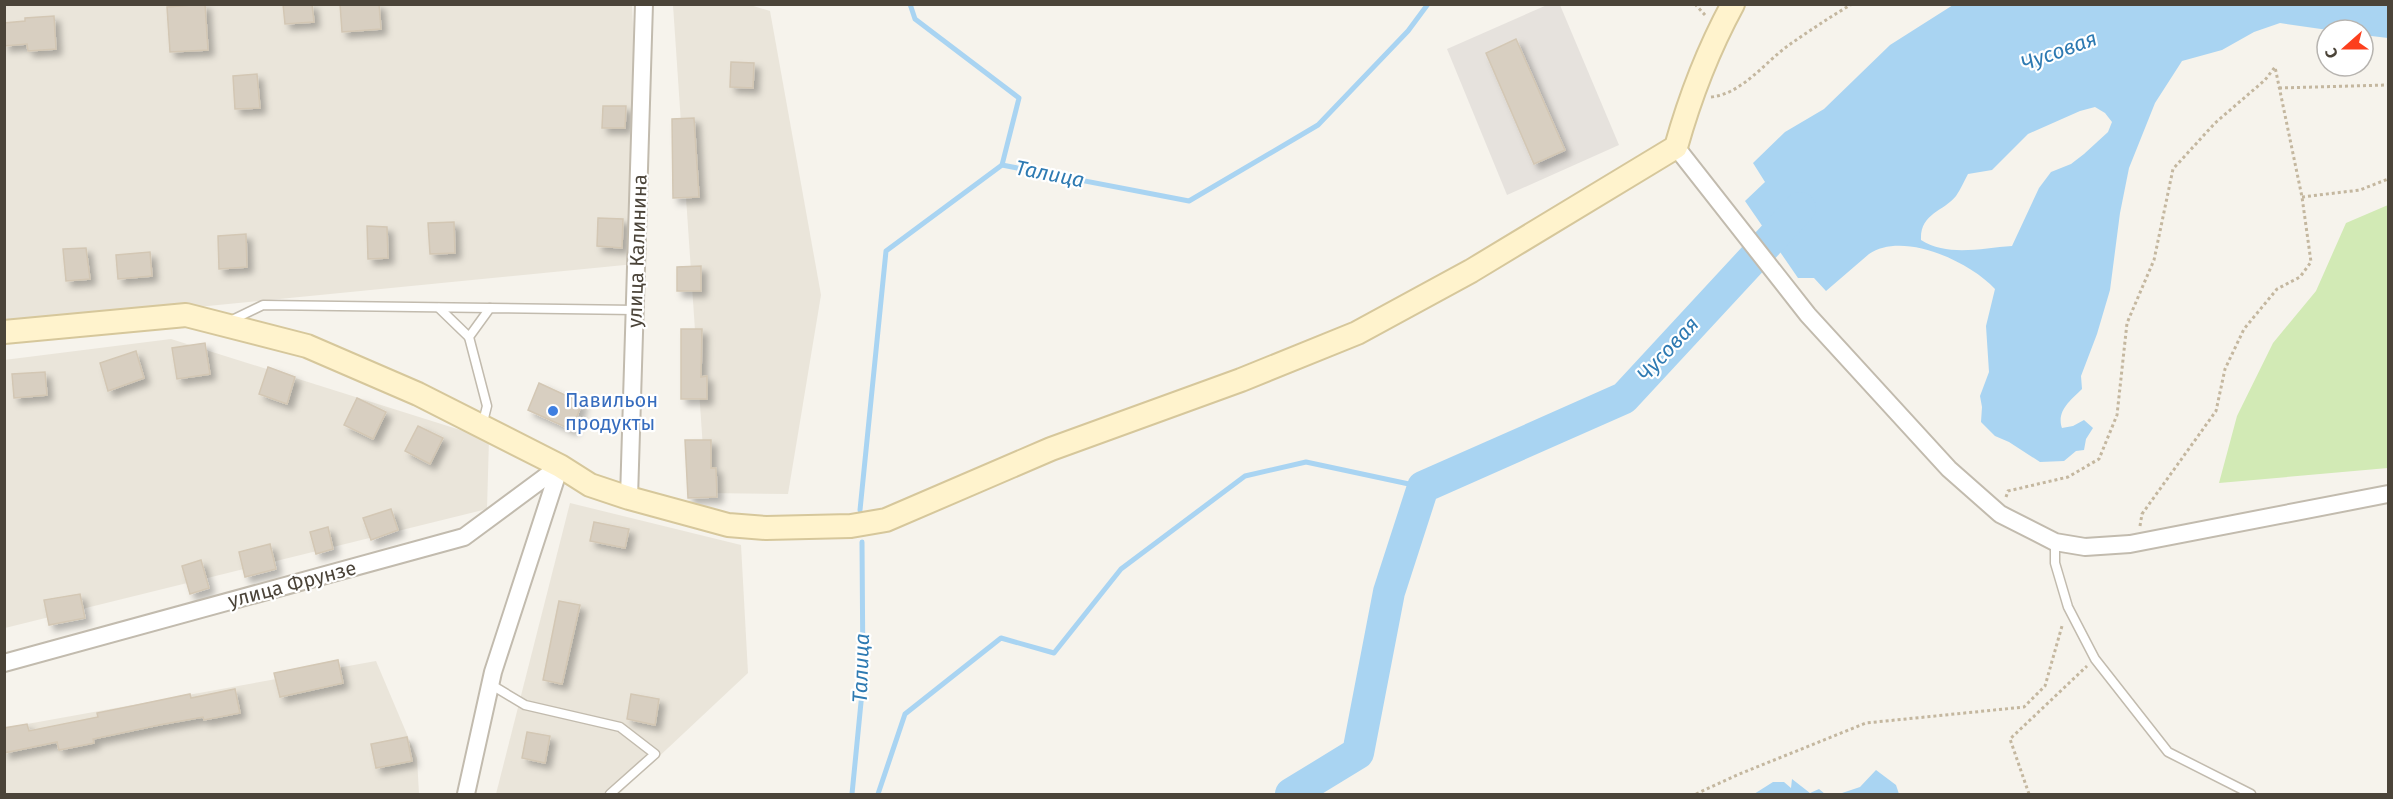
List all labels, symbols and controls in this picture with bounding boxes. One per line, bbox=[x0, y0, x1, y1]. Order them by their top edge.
north arrow bbox=[2315, 18, 2375, 78]
water label: Чусовая bbox=[2017, 25, 2101, 77]
text: С bbox=[2321, 45, 2342, 61]
water label: Талица bbox=[1013, 155, 1087, 193]
street label: улица Калинина bbox=[622, 174, 652, 328]
water label: Чусовая bbox=[1632, 311, 1704, 387]
place label: Павильон продукты bbox=[565, 388, 658, 435]
marker: Павильон продукты bbox=[546, 404, 560, 418]
street label: улица Фрунзе bbox=[225, 555, 359, 613]
water label: Талица bbox=[847, 633, 875, 703]

